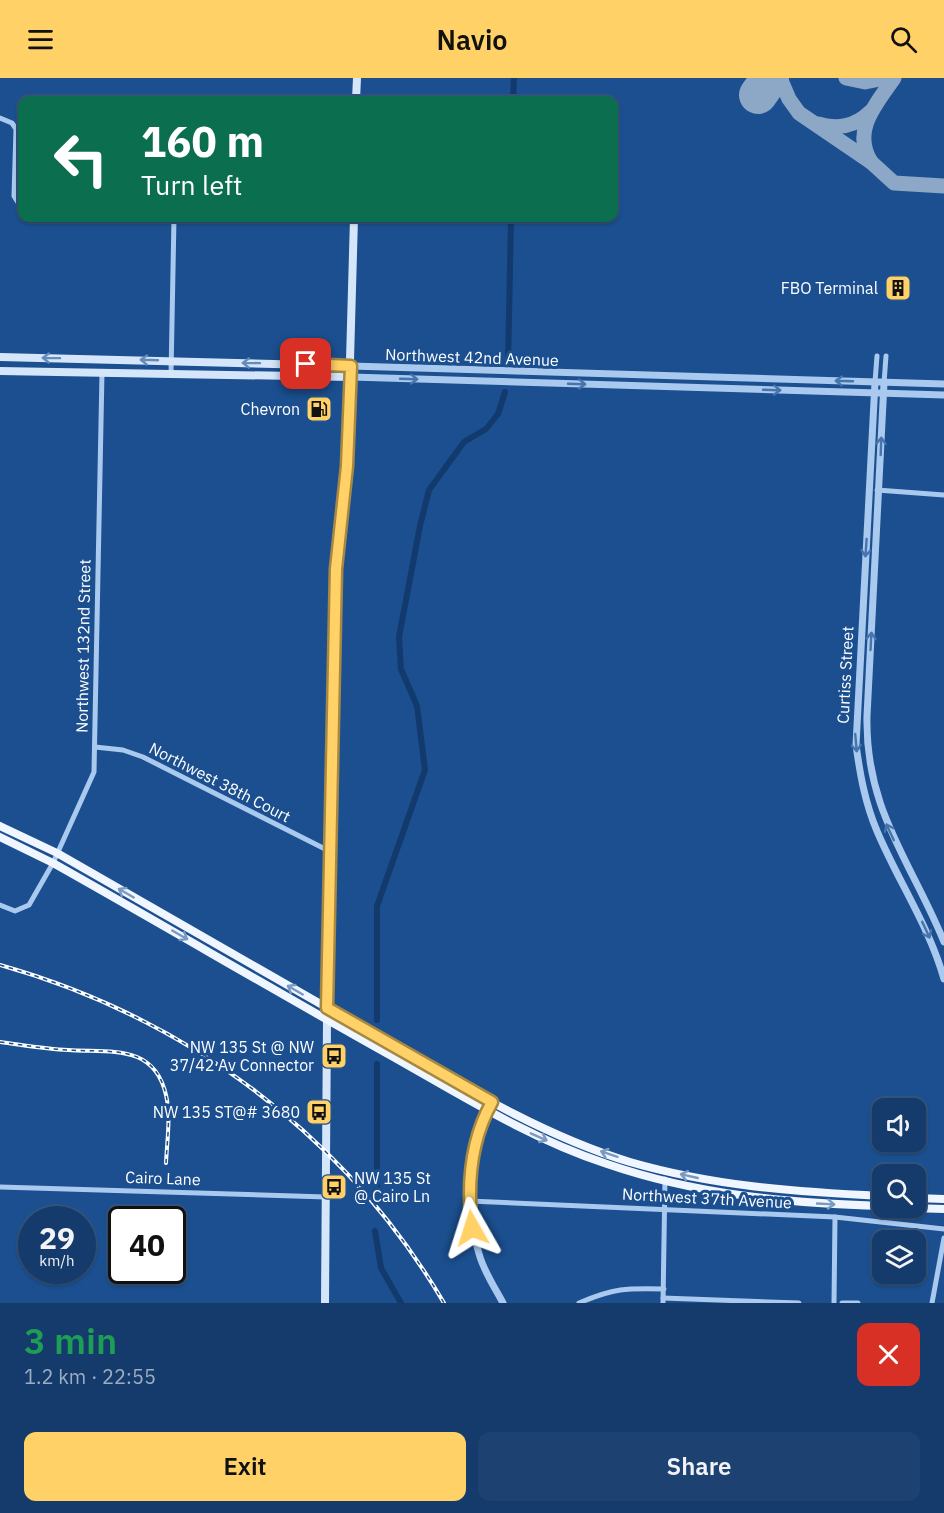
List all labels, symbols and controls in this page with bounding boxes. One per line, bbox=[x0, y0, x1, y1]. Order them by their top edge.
text: Navio bbox=[436, 22, 508, 57]
icon: menu bbox=[24, 23, 57, 56]
icon: search bbox=[887, 23, 920, 56]
text: 160 m bbox=[141, 114, 264, 169]
icon: left bbox=[42, 120, 120, 198]
text: Turn left bbox=[141, 167, 242, 202]
building icon: FBO Terminal bbox=[883, 273, 913, 303]
place label: FBO Terminal bbox=[781, 278, 878, 298]
pin bbox=[280, 338, 331, 389]
street label: Northwest 42nd Avenue bbox=[385, 344, 559, 370]
icon: arrive bbox=[289, 347, 322, 380]
one-way arrow bbox=[42, 352, 62, 364]
one-way arrow bbox=[140, 355, 160, 366]
one-way arrow bbox=[241, 357, 261, 369]
one-way arrow bbox=[399, 373, 419, 384]
one-way arrow bbox=[834, 375, 854, 387]
one-way arrow bbox=[567, 379, 587, 390]
one-way arrow bbox=[762, 385, 781, 396]
fuel station icon: Chevron bbox=[304, 394, 334, 424]
place label: Chevron bbox=[241, 399, 300, 419]
one-way arrow bbox=[876, 437, 887, 457]
one-way arrow bbox=[860, 538, 871, 558]
street label: Northwest 132nd Street bbox=[71, 559, 95, 733]
street label: Curtiss Street bbox=[832, 626, 858, 724]
one-way arrow bbox=[866, 631, 877, 651]
one-way arrow bbox=[851, 733, 862, 753]
street label: Northwest 38th Court bbox=[146, 738, 294, 826]
one-way arrow bbox=[884, 824, 895, 842]
one-way arrow bbox=[118, 887, 135, 899]
one-way arrow bbox=[920, 921, 932, 939]
one-way arrow bbox=[171, 930, 188, 942]
one-way arrow bbox=[287, 983, 304, 995]
place label: NW 135 St @ NW 37/42 Av Connector bbox=[170, 1037, 314, 1075]
bus stop icon: NW 135 St @ NW 37/42 Av Connector bbox=[319, 1041, 349, 1071]
bus stop icon: NW 135 ST@# 3680 bbox=[304, 1097, 334, 1127]
map controls bbox=[872, 1098, 926, 1284]
button: sound bbox=[872, 1098, 926, 1152]
place label: NW 135 ST@# 3680 bbox=[153, 1102, 300, 1122]
one-way arrow bbox=[530, 1132, 548, 1143]
one-way arrow bbox=[600, 1148, 618, 1159]
button: search bbox=[872, 1164, 926, 1218]
street label: Cairo Lane bbox=[125, 1167, 201, 1189]
place label: NW 135 St @ Cairo Ln bbox=[354, 1168, 431, 1206]
one-way arrow bbox=[679, 1170, 698, 1182]
bus stop icon: NW 135 St @ Cairo Ln bbox=[319, 1172, 349, 1202]
street label: Northwest 37th Avenue bbox=[622, 1184, 793, 1212]
position arrow bbox=[440, 1196, 504, 1260]
one-way arrow bbox=[816, 1199, 836, 1210]
speed limit sign: 40 bbox=[108, 1206, 186, 1284]
text: 29 bbox=[39, 1218, 75, 1257]
button: layers bbox=[872, 1230, 926, 1284]
text: km/h bbox=[39, 1251, 75, 1270]
text: 3 min bbox=[24, 1317, 117, 1364]
button: close bbox=[857, 1323, 920, 1386]
text: 1.2 km · 22:55 bbox=[24, 1363, 156, 1390]
button: Exit bbox=[24, 1432, 466, 1501]
button: Share bbox=[478, 1432, 920, 1501]

